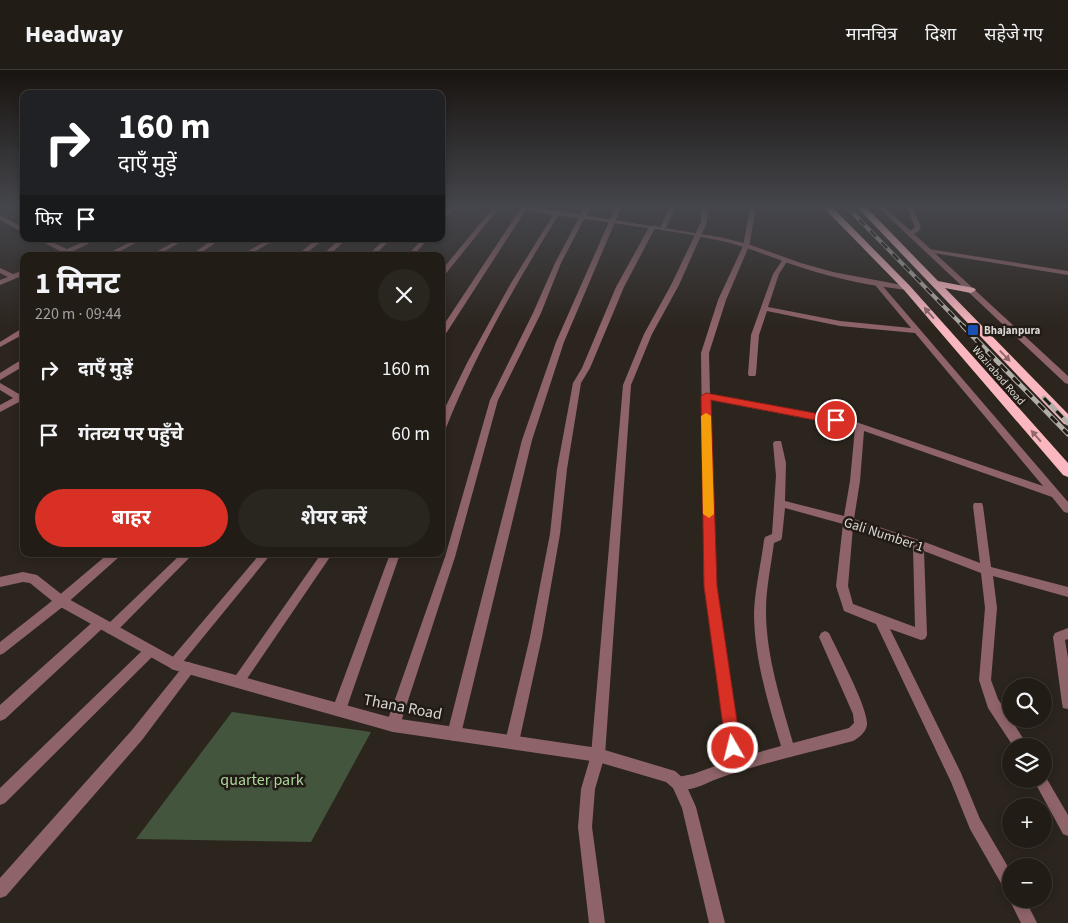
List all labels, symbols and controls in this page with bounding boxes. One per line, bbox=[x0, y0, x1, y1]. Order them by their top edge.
text: Headway bbox=[25, 17, 123, 52]
text: मानचित्र bbox=[846, 22, 897, 47]
text: दिशा bbox=[925, 22, 956, 47]
text: सहेजे गए bbox=[984, 22, 1043, 47]
text: 160 m bbox=[118, 102, 210, 152]
icon: right bbox=[35, 110, 100, 175]
text: दाएँ मुड़ें bbox=[118, 148, 177, 180]
icon: arrive bbox=[72, 205, 100, 233]
text: फिर bbox=[35, 206, 62, 233]
text: 1 मिनट bbox=[35, 262, 120, 305]
button: close bbox=[378, 269, 430, 321]
text: 220 m · 09:44 bbox=[35, 303, 122, 325]
one-way arrow bbox=[923, 307, 934, 320]
marker: Bhajanpura bbox=[966, 323, 980, 337]
place label: Bhajanpura bbox=[984, 323, 1040, 338]
street label: Wazirabad Road bbox=[969, 343, 1029, 408]
one-way arrow bbox=[999, 350, 1011, 362]
icon: right bbox=[35, 356, 63, 384]
text: दाएँ मुड़ें bbox=[78, 356, 133, 383]
text: 160 m bbox=[382, 356, 430, 383]
pin bbox=[815, 399, 857, 441]
icon: arrive bbox=[822, 406, 850, 434]
icon: arrive bbox=[35, 421, 63, 449]
text: गंतव्य पर पहुँचे bbox=[78, 421, 183, 448]
text: 60 m bbox=[392, 421, 430, 448]
one-way arrow bbox=[1030, 430, 1042, 442]
button: बाहर bbox=[35, 489, 228, 547]
button: शेयर करें bbox=[238, 489, 430, 547]
street label: Gali Number 1 bbox=[841, 513, 926, 557]
map controls bbox=[1002, 678, 1052, 908]
button: search bbox=[1002, 678, 1052, 728]
street label: Thana Road bbox=[362, 689, 444, 725]
position arrow bbox=[706, 721, 758, 773]
button: layers bbox=[1002, 738, 1052, 788]
park label: quarter park bbox=[220, 769, 304, 791]
button: + bbox=[1002, 798, 1052, 848]
button: − bbox=[1002, 858, 1052, 908]

